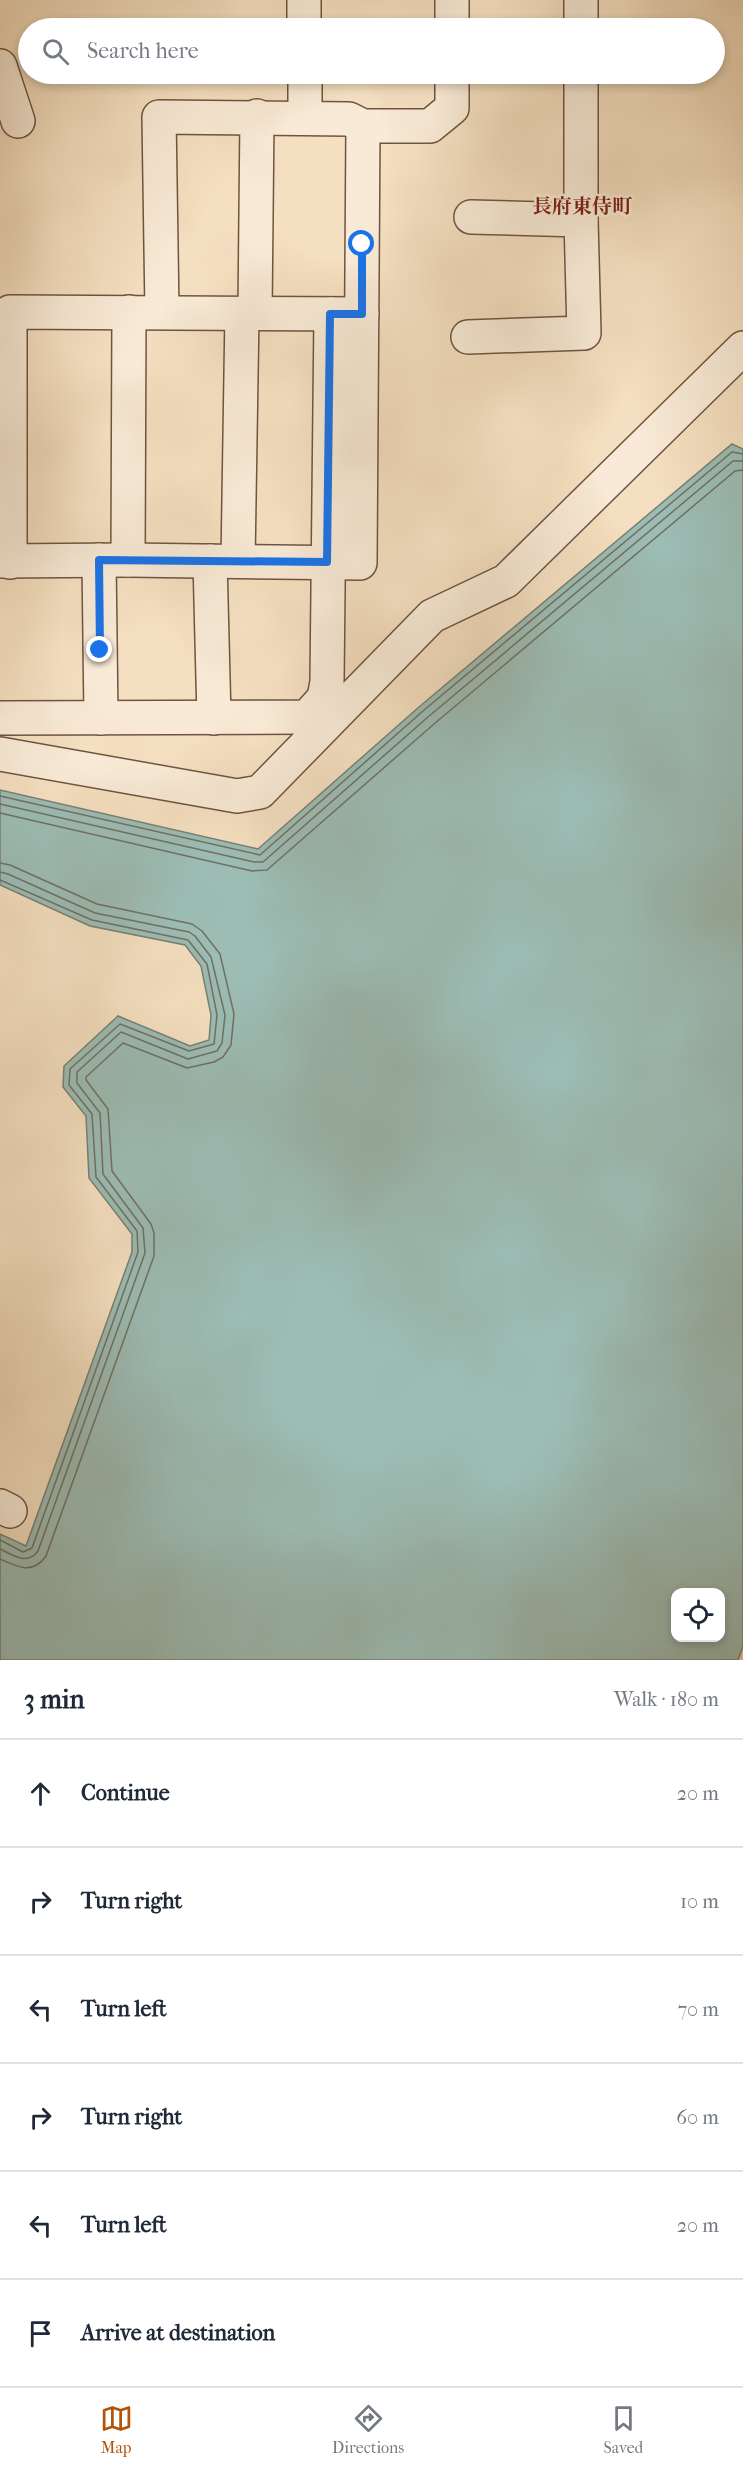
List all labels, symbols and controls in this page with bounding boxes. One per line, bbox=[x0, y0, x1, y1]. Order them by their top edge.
search box bbox=[18, 18, 725, 84]
icon: search bbox=[39, 35, 72, 68]
text: Search here bbox=[87, 38, 199, 64]
district label: 長府東侍町 bbox=[532, 195, 633, 218]
route start bbox=[348, 230, 374, 256]
route end bbox=[86, 636, 112, 662]
map controls bbox=[671, 1588, 725, 1642]
button: locate bbox=[671, 1588, 725, 1642]
text: 3 min bbox=[24, 1684, 85, 1715]
text: Walk · 180 m bbox=[614, 1688, 719, 1711]
icon: ahead bbox=[24, 1777, 57, 1810]
text: Continue bbox=[81, 1780, 170, 1806]
text: 20 m bbox=[677, 1782, 719, 1805]
icon: right bbox=[24, 1885, 57, 1918]
text: Turn right bbox=[81, 1888, 182, 1914]
text: 10 m bbox=[680, 1890, 719, 1913]
icon: left bbox=[24, 1993, 57, 2026]
text: Turn left bbox=[81, 1996, 167, 2022]
text: 70 m bbox=[677, 1998, 719, 2021]
icon: right bbox=[24, 2101, 57, 2134]
text: Turn right bbox=[81, 2104, 182, 2130]
text: 60 m bbox=[676, 2106, 719, 2129]
icon: left bbox=[24, 2209, 57, 2242]
text: Turn left bbox=[81, 2212, 167, 2238]
text: 20 m bbox=[677, 2214, 719, 2237]
icon: arrive bbox=[24, 2317, 57, 2350]
text: Arrive at destination bbox=[81, 2320, 275, 2346]
tab: Map bbox=[100, 2402, 133, 2457]
tab: Directions bbox=[332, 2402, 404, 2457]
tab: Saved bbox=[604, 2402, 643, 2457]

